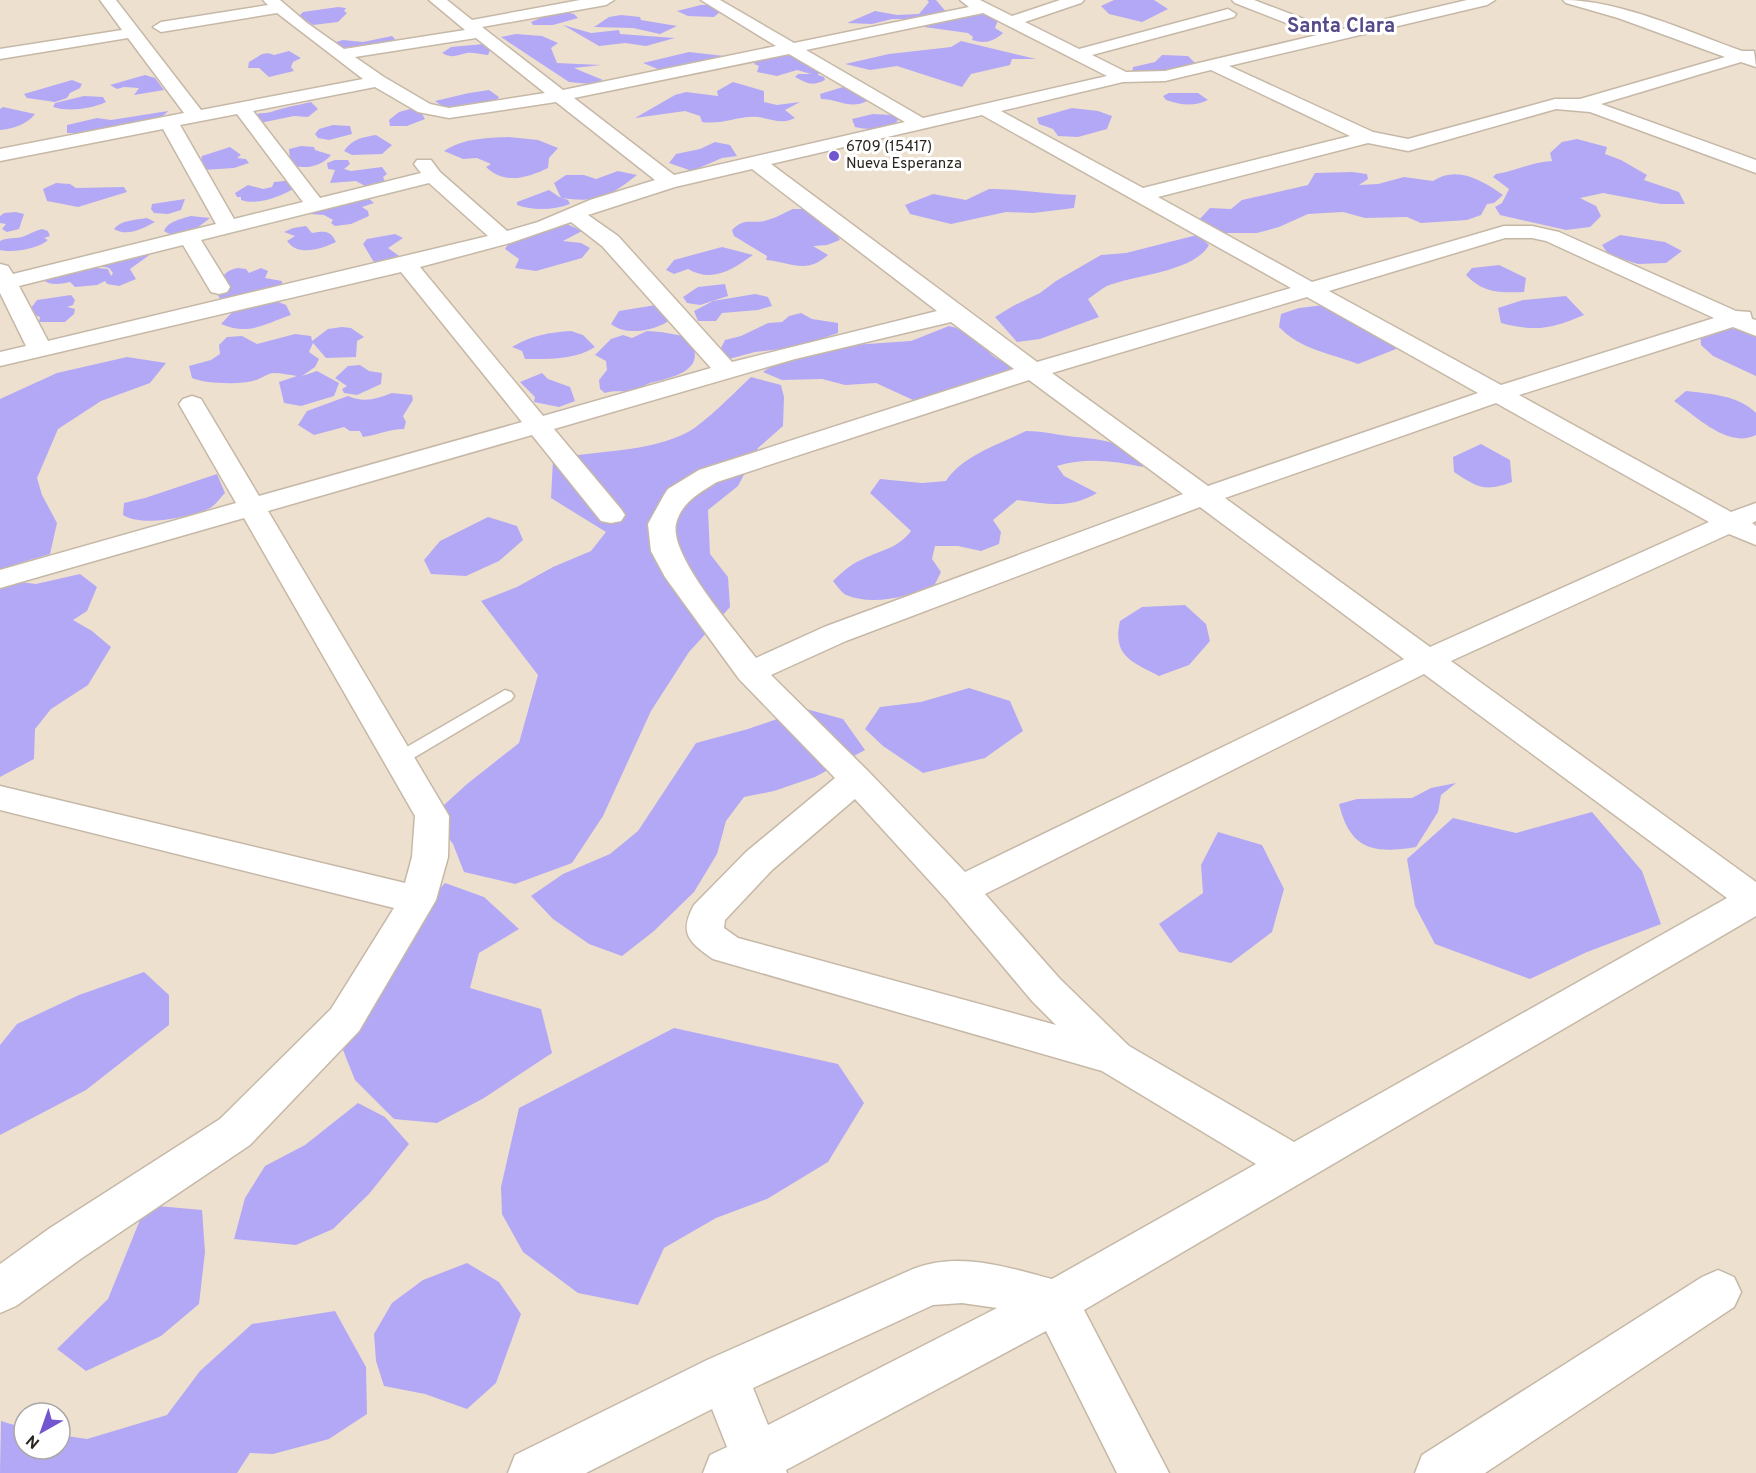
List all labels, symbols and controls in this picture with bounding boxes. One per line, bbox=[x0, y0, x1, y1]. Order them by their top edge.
district label: Santa Clara bbox=[1287, 14, 1395, 40]
place label: 6709 (15417) Nueva Esperanza bbox=[846, 138, 962, 174]
marker: 6709 (15417) Nueva Esperanza bbox=[827, 149, 841, 163]
north arrow bbox=[12, 1401, 72, 1461]
text: N bbox=[23, 1430, 44, 1452]

